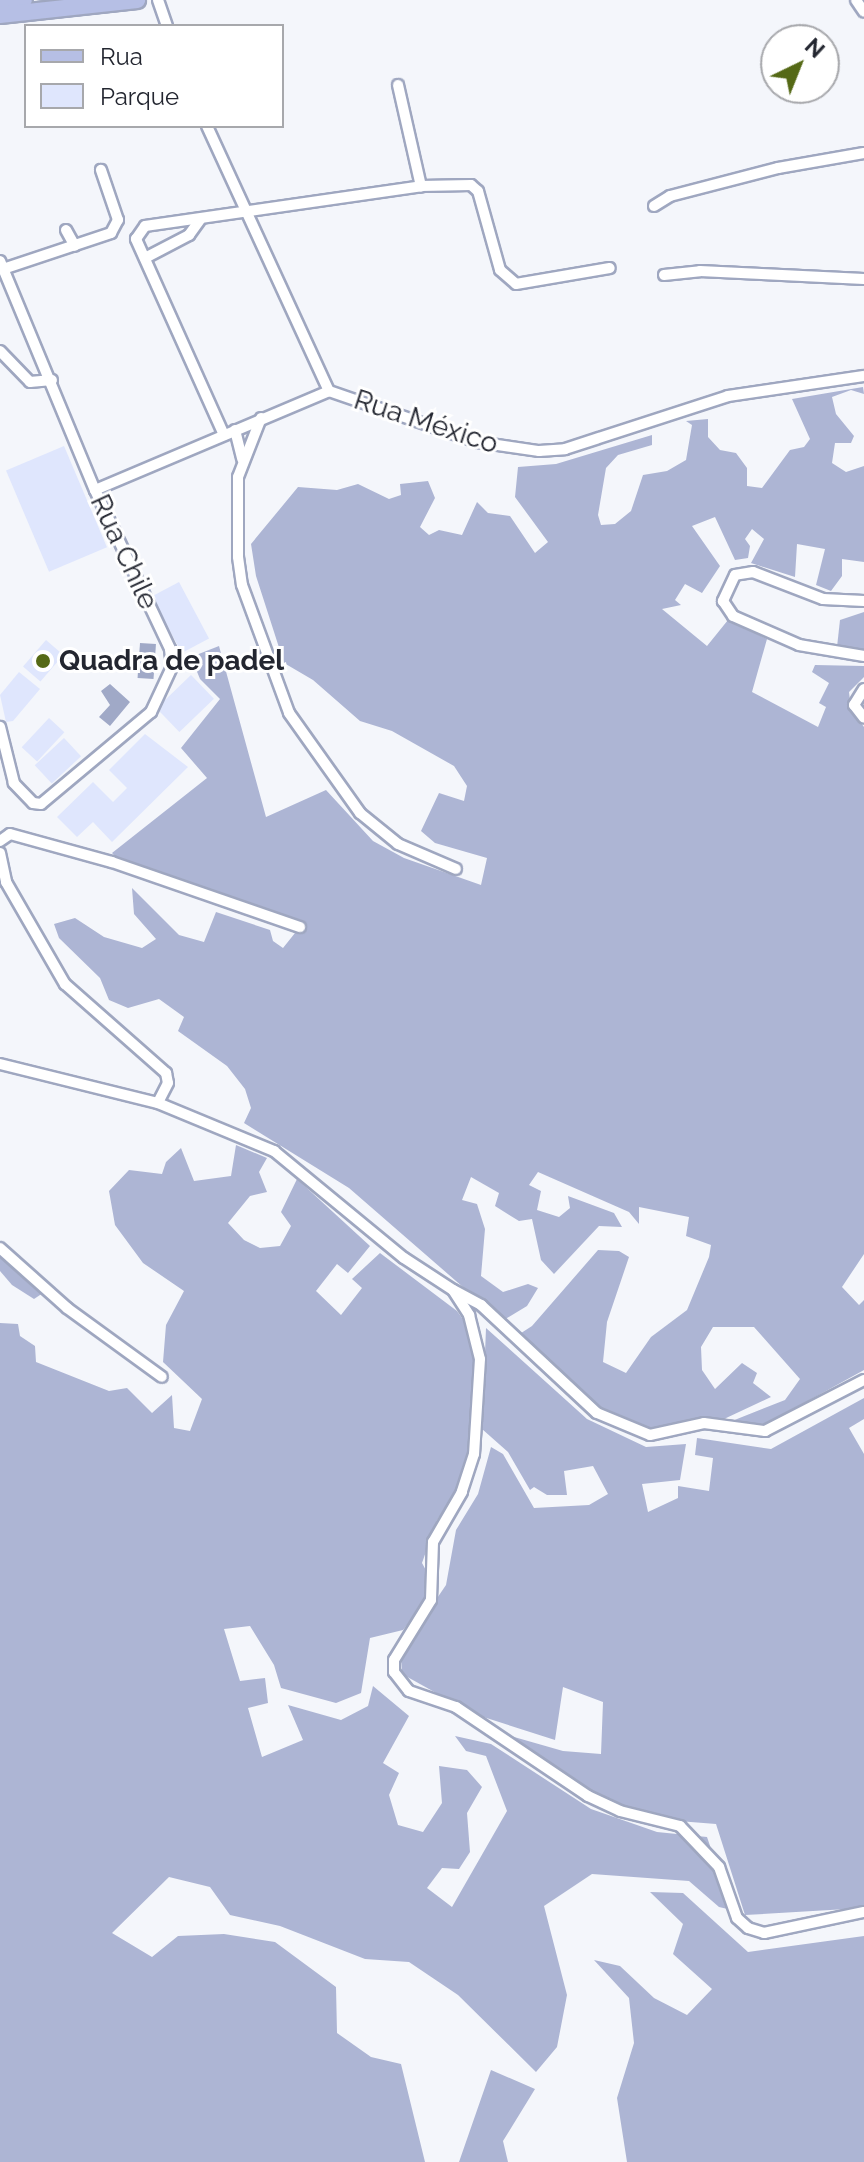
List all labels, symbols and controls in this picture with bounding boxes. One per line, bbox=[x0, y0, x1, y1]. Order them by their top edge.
legend bbox=[24, 24, 284, 128]
north arrow bbox=[760, 24, 840, 104]
text: N bbox=[800, 33, 830, 63]
text: Rua bbox=[100, 42, 143, 71]
text: Parque bbox=[100, 82, 179, 111]
street label: Rua México bbox=[350, 383, 502, 461]
street label: Rua Chile bbox=[83, 489, 165, 615]
place label: Quadra de padel bbox=[59, 644, 284, 678]
marker: Quadra de padel bbox=[34, 652, 52, 670]

